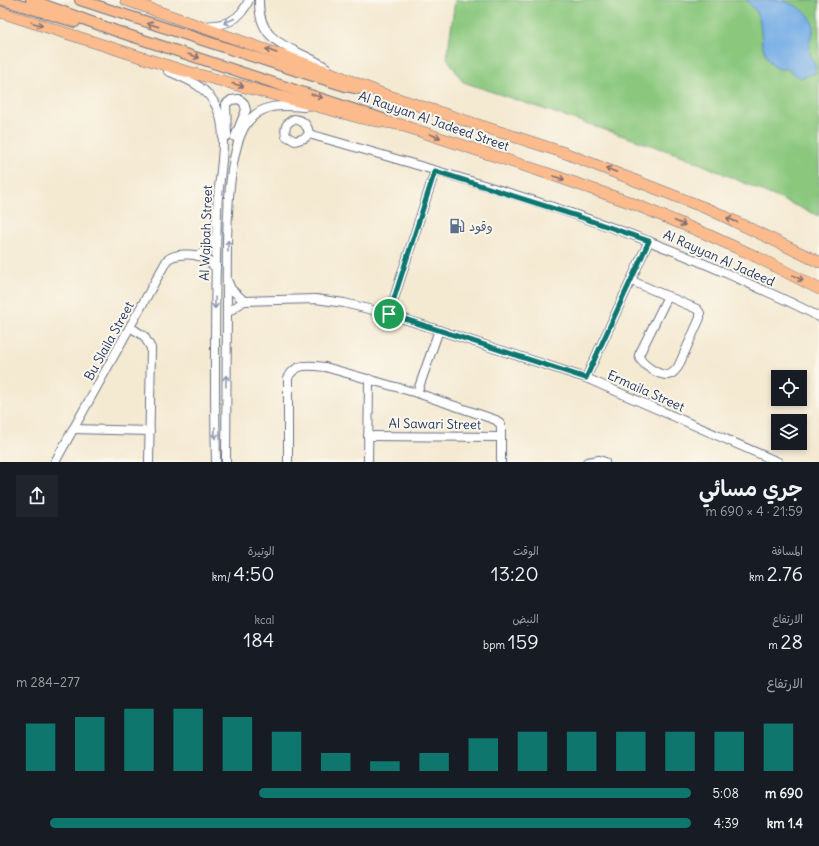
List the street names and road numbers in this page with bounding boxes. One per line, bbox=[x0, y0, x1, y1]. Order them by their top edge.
street label: Al Rayyan Al Jadeed Street bbox=[357, 87, 512, 155]
street label: Al Wajbah Street bbox=[196, 184, 216, 281]
street label: Al Rayyan Al Jadeed bbox=[661, 226, 778, 290]
street label: Bu Slaila Street bbox=[80, 298, 138, 384]
street label: Ermaila Street bbox=[605, 366, 688, 416]
street label: Al Sawari Street bbox=[389, 415, 482, 433]

